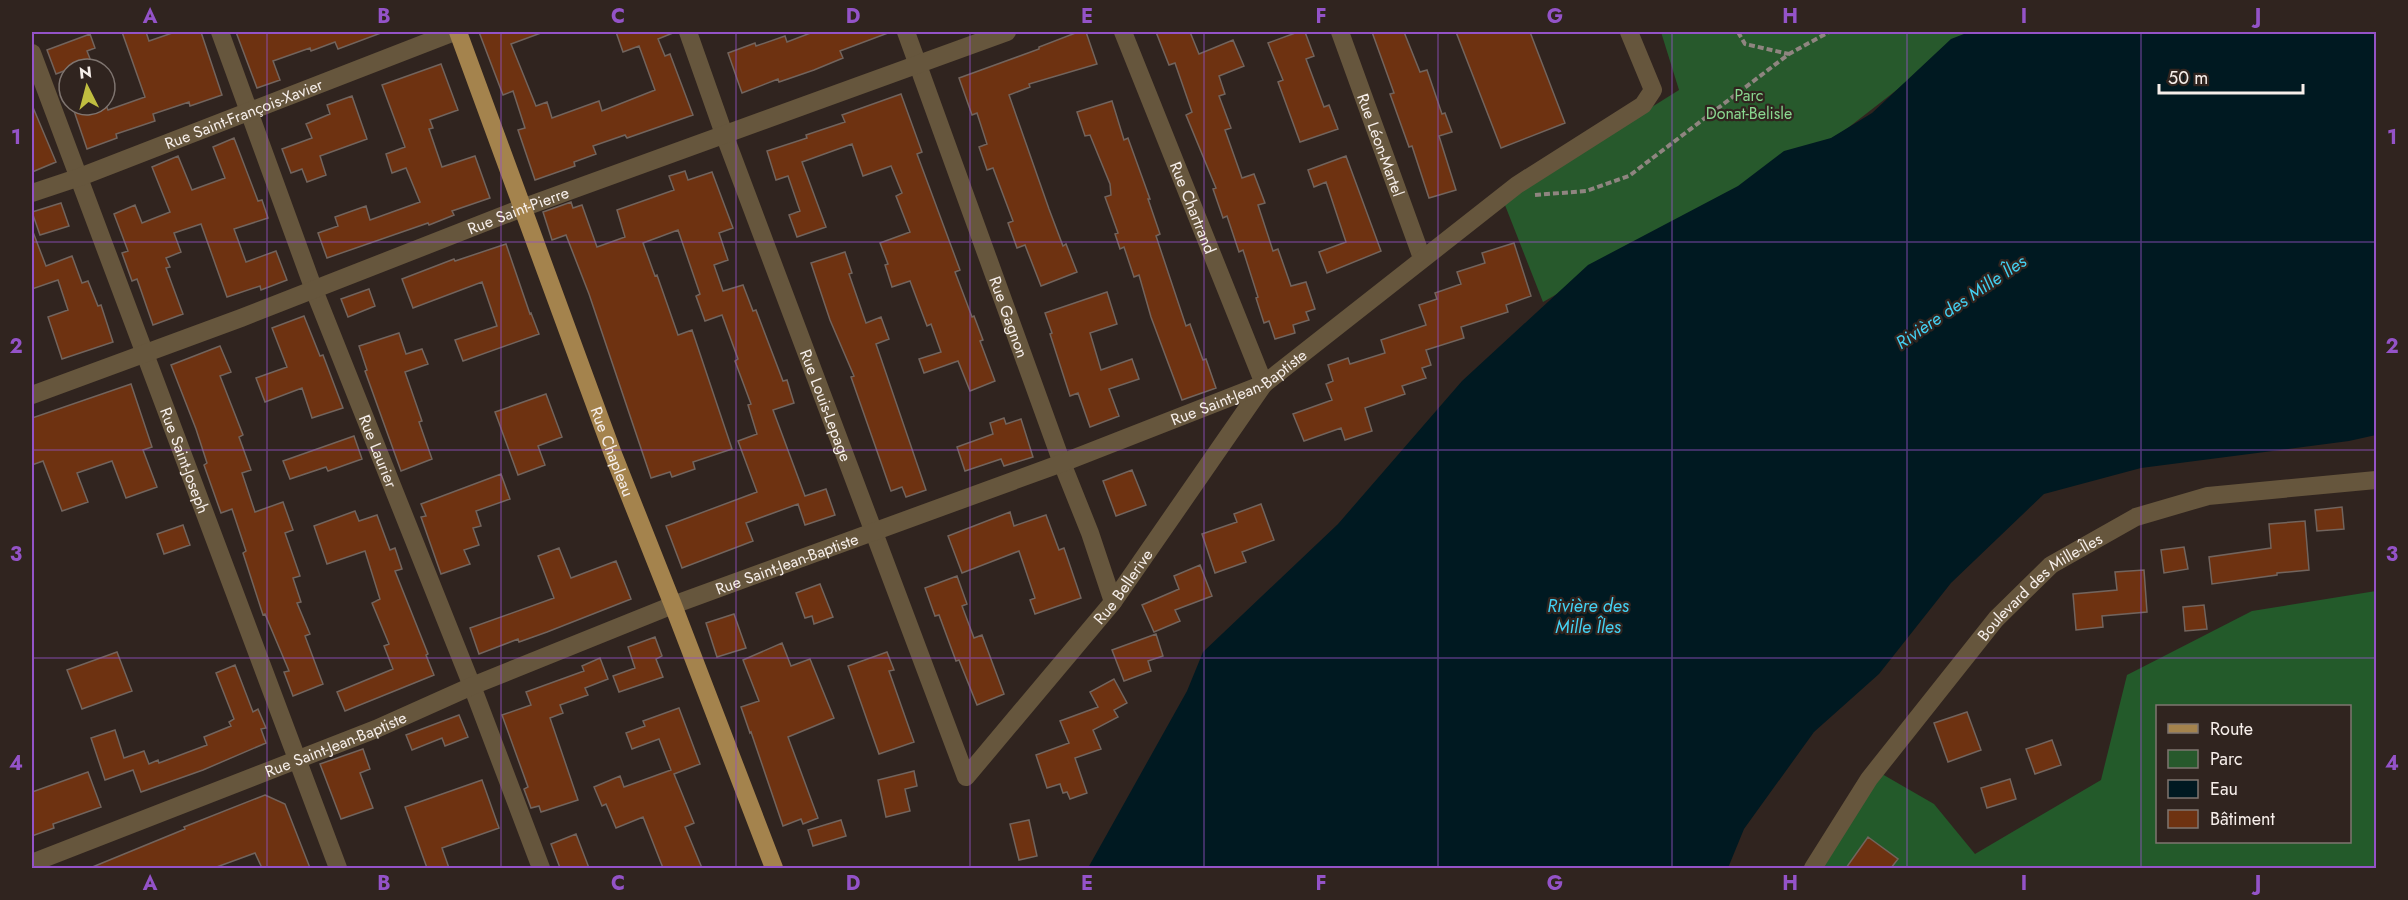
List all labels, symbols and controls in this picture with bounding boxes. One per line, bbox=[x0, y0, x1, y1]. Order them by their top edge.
text: A bbox=[142, 2, 158, 31]
text: B bbox=[377, 2, 391, 31]
text: C bbox=[611, 2, 625, 31]
text: D bbox=[846, 2, 860, 31]
text: E bbox=[1081, 2, 1093, 31]
text: F bbox=[1315, 2, 1327, 31]
text: G bbox=[1547, 2, 1563, 31]
text: H bbox=[1782, 2, 1798, 31]
text: I bbox=[2021, 2, 2027, 31]
text: J bbox=[2251, 2, 2261, 31]
north arrow bbox=[57, 57, 117, 117]
scale bar bbox=[2159, 57, 2303, 95]
text: N bbox=[78, 60, 93, 85]
text: 50 m bbox=[2168, 65, 2208, 91]
street label: Rue Saint-François-Xavier bbox=[161, 73, 327, 155]
park label: Parc Donat-Belisle bbox=[1706, 84, 1792, 125]
street label: Rue Léon-Martel bbox=[1351, 90, 1410, 200]
text: 1 bbox=[11, 123, 21, 152]
text: 1 bbox=[2387, 123, 2397, 152]
street label: Rue Chartrand bbox=[1164, 158, 1222, 257]
street label: Rue Saint-Pierre bbox=[464, 181, 572, 240]
water label: Rivière des Mille Îles bbox=[1890, 248, 2032, 355]
street label: Rue Gagnon bbox=[983, 273, 1034, 361]
text: 2 bbox=[9, 332, 23, 361]
text: 2 bbox=[2385, 332, 2399, 361]
street label: Rue Saint-Jean-Baptiste bbox=[1167, 344, 1312, 431]
street label: Rue Louis-Lepage bbox=[794, 346, 857, 465]
street label: Rue Chapleau bbox=[585, 403, 640, 500]
street label: Rue Saint-Joseph bbox=[154, 404, 215, 517]
street label: Rue Laurier bbox=[353, 411, 403, 492]
street label: Rue Saint-Jean-Baptiste bbox=[712, 527, 861, 601]
street label: Boulevard des Mille-Îles bbox=[1972, 527, 2107, 646]
text: 3 bbox=[10, 540, 22, 569]
text: 3 bbox=[2386, 540, 2398, 569]
street label: Rue Bellerive bbox=[1088, 545, 1158, 629]
water label: Rivière des Mille Îles bbox=[1547, 593, 1630, 640]
legend bbox=[2156, 705, 2351, 843]
street label: Rue Saint-Jean-Baptiste bbox=[262, 706, 410, 783]
text: Route bbox=[2210, 716, 2253, 742]
text: Parc bbox=[2210, 746, 2243, 772]
text: 4 bbox=[9, 749, 23, 778]
text: 4 bbox=[2385, 749, 2399, 778]
text: Eau bbox=[2210, 776, 2238, 802]
text: Bâtiment bbox=[2210, 806, 2276, 832]
text: A bbox=[142, 869, 158, 898]
text: B bbox=[377, 869, 391, 898]
text: C bbox=[611, 869, 625, 898]
text: D bbox=[846, 869, 860, 898]
text: E bbox=[1081, 869, 1093, 898]
text: F bbox=[1315, 869, 1327, 898]
text: G bbox=[1547, 869, 1563, 898]
text: H bbox=[1782, 869, 1798, 898]
text: I bbox=[2021, 869, 2027, 898]
text: J bbox=[2251, 869, 2261, 898]

